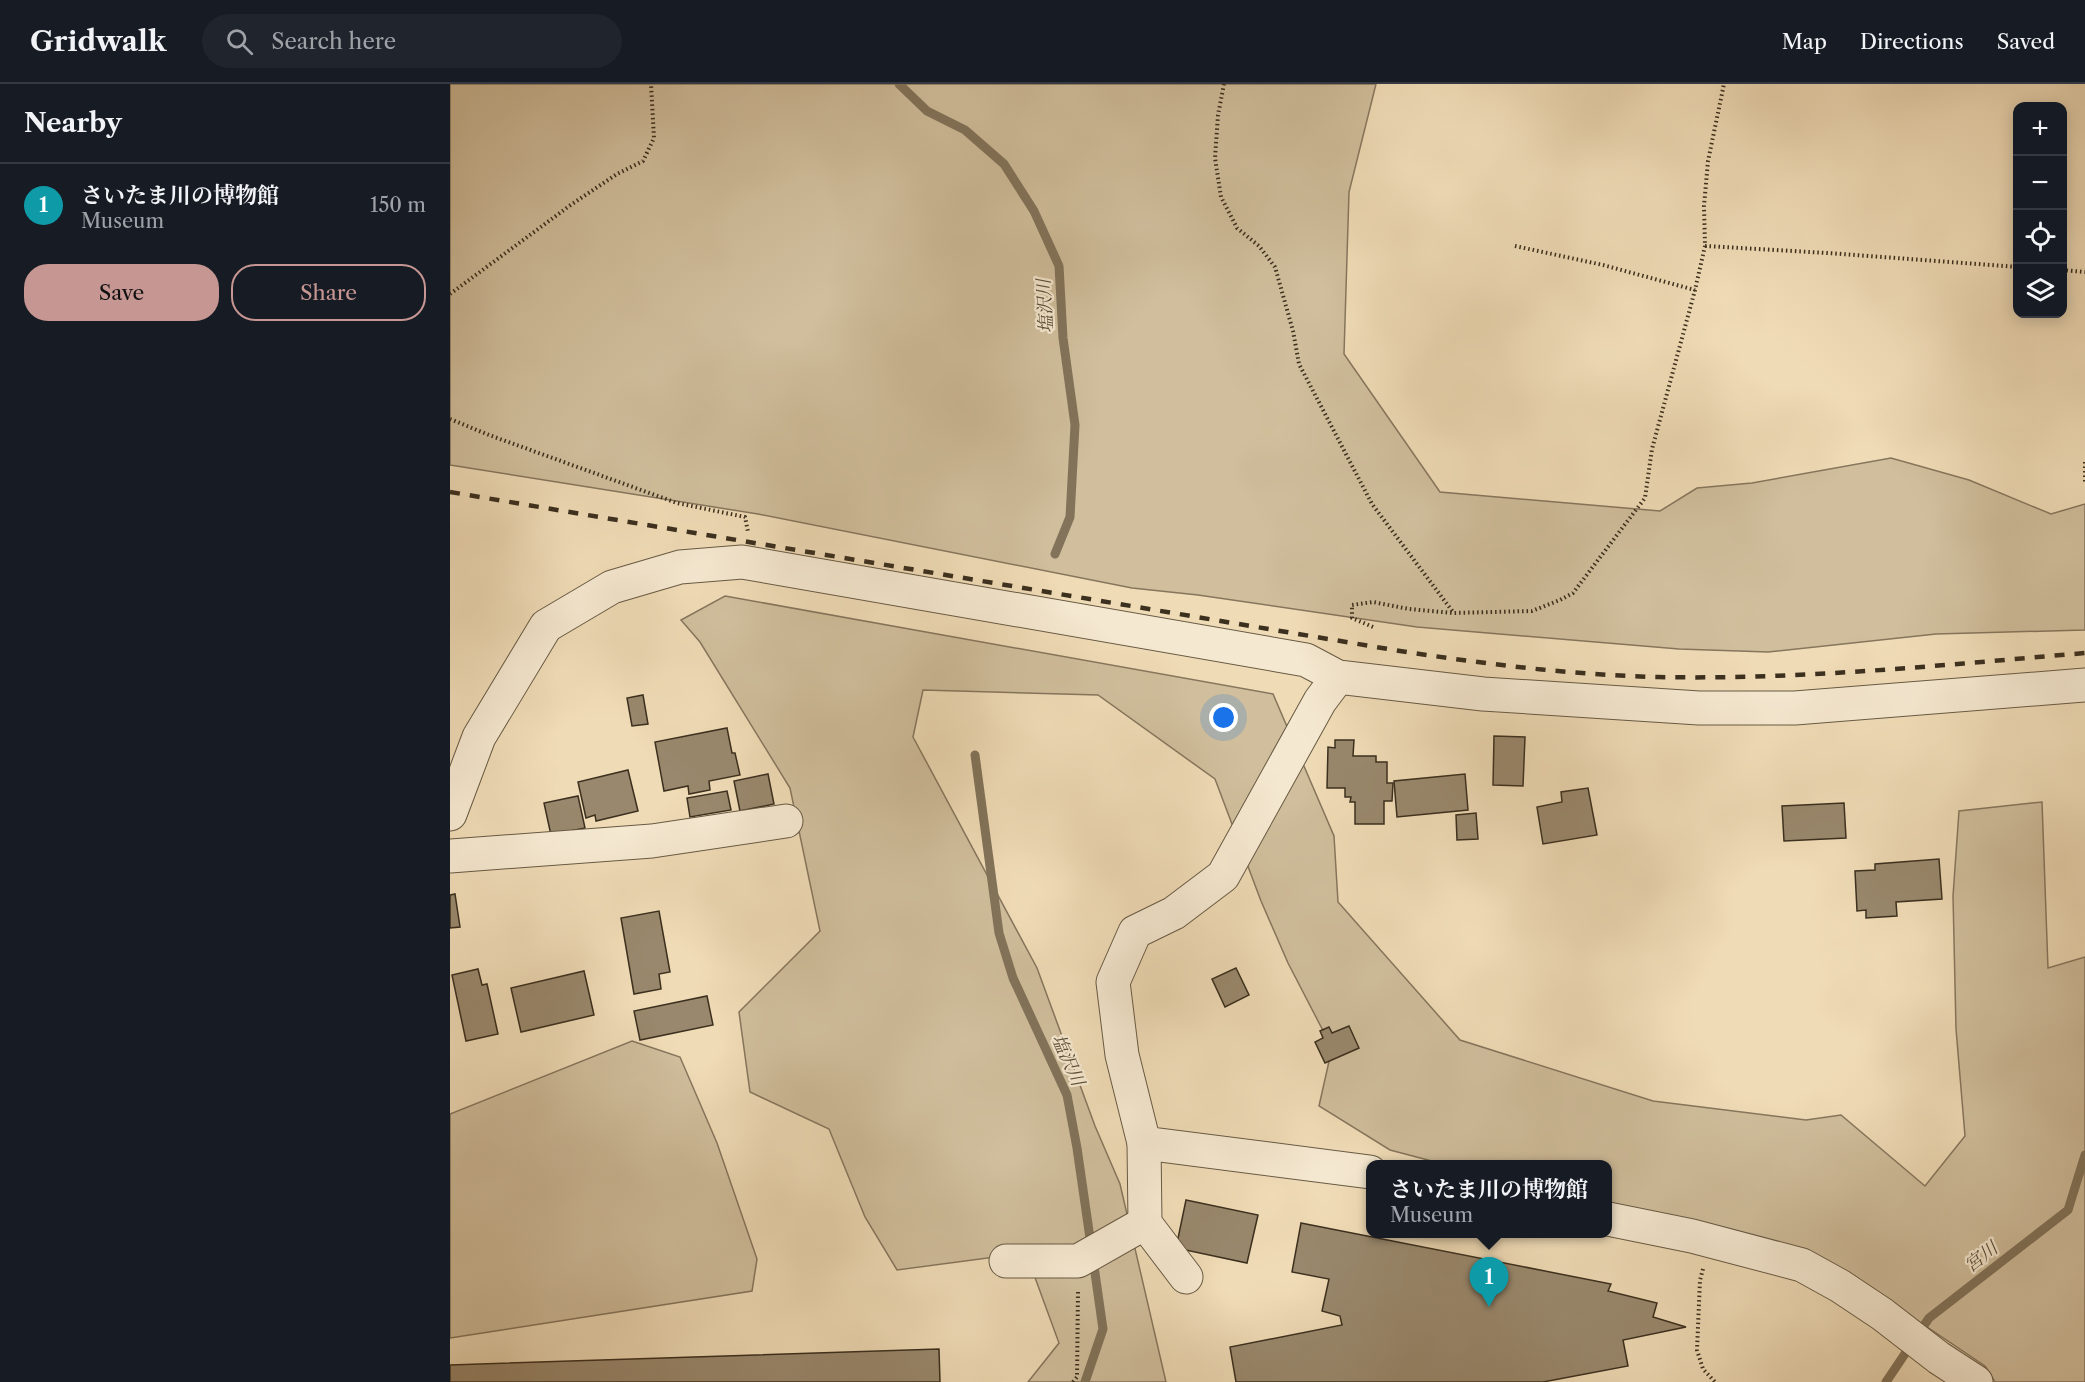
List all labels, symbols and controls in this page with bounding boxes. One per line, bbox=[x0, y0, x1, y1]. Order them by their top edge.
search box bbox=[202, 14, 622, 68]
text: Gridwalk bbox=[30, 24, 166, 58]
icon: search bbox=[223, 25, 256, 58]
text: Search here bbox=[271, 28, 396, 55]
text: Map bbox=[1782, 29, 1827, 54]
text: Directions bbox=[1860, 29, 1964, 54]
text: Saved bbox=[1997, 29, 2055, 54]
map controls bbox=[2013, 102, 2067, 318]
button: + bbox=[2013, 102, 2067, 156]
text: Nearby bbox=[24, 107, 122, 139]
button: − bbox=[2013, 156, 2067, 210]
text: さいたま川の博物館 bbox=[81, 182, 279, 209]
text: 1 bbox=[39, 193, 48, 217]
text: 150 m bbox=[370, 193, 426, 217]
text: Museum bbox=[81, 209, 164, 233]
button: locate bbox=[2013, 210, 2067, 264]
button: Save bbox=[24, 264, 219, 321]
button: Share bbox=[231, 264, 426, 321]
button: layers bbox=[2013, 264, 2067, 318]
water label: 塩沢川 bbox=[1032, 276, 1057, 334]
your location bbox=[1209, 703, 1238, 732]
water label: 塩沢川 bbox=[1047, 1031, 1090, 1091]
popup bbox=[1366, 1160, 1612, 1238]
text: さいたま川の博物館 bbox=[1390, 1176, 1588, 1203]
text: Museum bbox=[1390, 1203, 1473, 1227]
water label: 宮川 bbox=[1960, 1236, 2004, 1277]
pin: 1 bbox=[1470, 1258, 1508, 1307]

